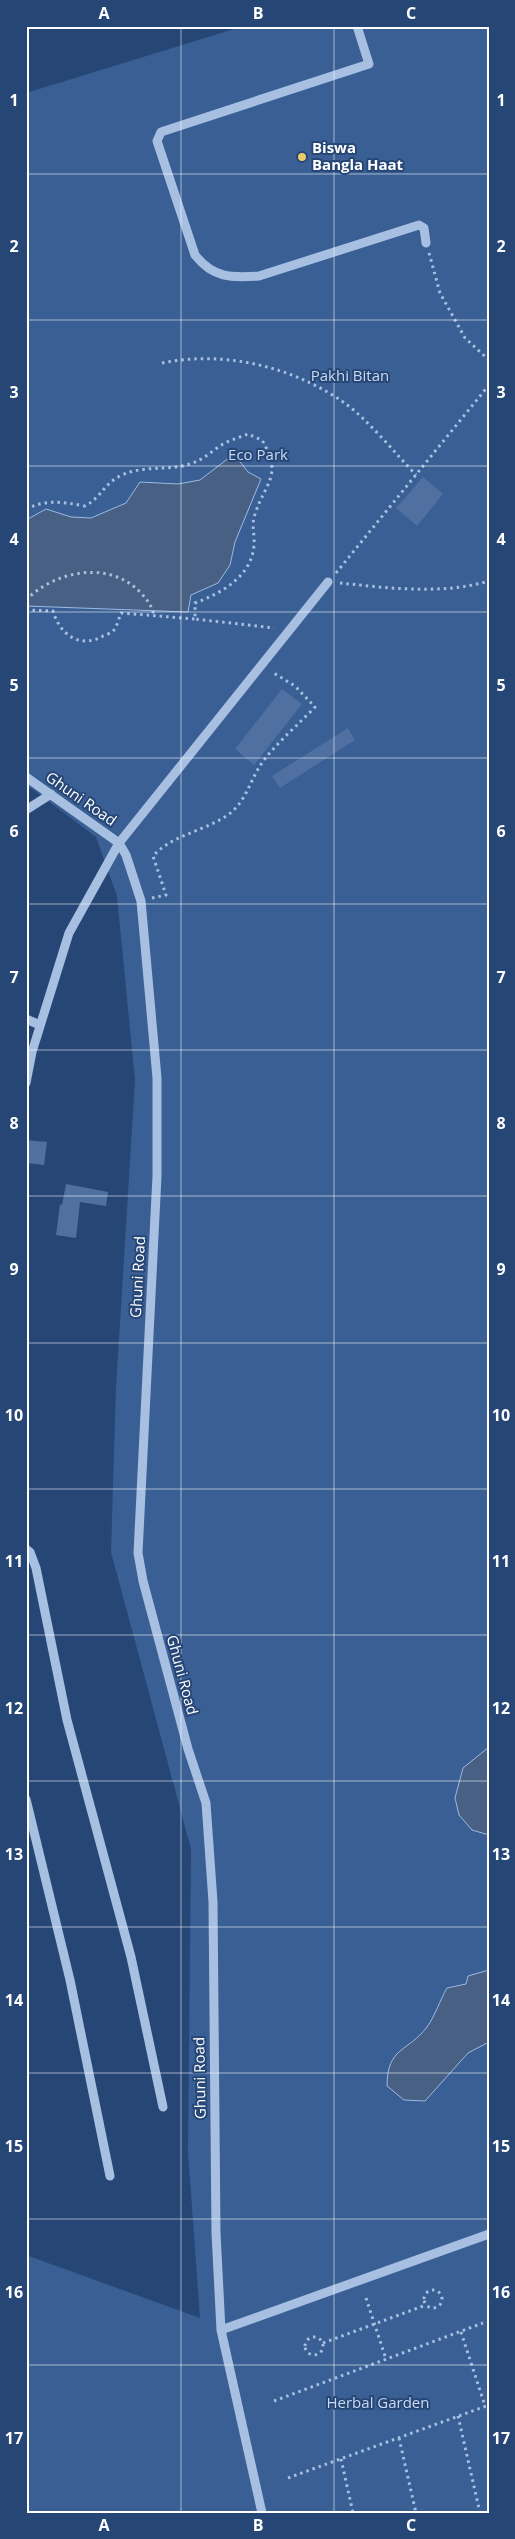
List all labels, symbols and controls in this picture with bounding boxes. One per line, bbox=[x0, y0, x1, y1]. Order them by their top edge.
text: A bbox=[98, 2, 110, 24]
text: B bbox=[253, 2, 263, 24]
text: C bbox=[406, 2, 416, 24]
text: 1 bbox=[9, 89, 19, 111]
text: 1 bbox=[496, 89, 506, 111]
place label: Biswa Bangla Haat bbox=[312, 137, 404, 174]
marker: Biswa Bangla Haat bbox=[296, 151, 308, 163]
text: 2 bbox=[9, 235, 19, 257]
text: 2 bbox=[496, 235, 506, 257]
park label: Pakhi Bitan bbox=[311, 365, 389, 385]
text: 3 bbox=[9, 381, 19, 403]
text: 3 bbox=[496, 381, 506, 403]
park label: Eco Park bbox=[228, 444, 288, 464]
text: 4 bbox=[9, 528, 19, 550]
text: 4 bbox=[496, 528, 506, 550]
text: 5 bbox=[9, 674, 19, 696]
text: 5 bbox=[496, 674, 506, 696]
street label: Ghuni Road bbox=[42, 766, 121, 830]
text: 6 bbox=[9, 820, 19, 842]
text: 6 bbox=[496, 820, 506, 842]
text: 7 bbox=[9, 966, 19, 988]
text: 7 bbox=[496, 966, 506, 988]
text: 8 bbox=[9, 1112, 19, 1134]
text: 8 bbox=[496, 1112, 506, 1134]
street label: Ghuni Road bbox=[125, 1235, 149, 1318]
text: 9 bbox=[9, 1258, 19, 1280]
text: 9 bbox=[496, 1258, 506, 1280]
text: 10 bbox=[5, 1404, 23, 1426]
text: 10 bbox=[492, 1404, 510, 1426]
text: 11 bbox=[5, 1550, 23, 1572]
text: 11 bbox=[492, 1550, 510, 1572]
street label: Ghuni Road bbox=[163, 1633, 203, 1717]
text: 12 bbox=[5, 1697, 23, 1719]
text: 12 bbox=[492, 1697, 510, 1719]
text: 13 bbox=[5, 1843, 23, 1865]
text: 13 bbox=[492, 1843, 510, 1865]
text: 14 bbox=[5, 1989, 23, 2011]
text: 14 bbox=[492, 1989, 510, 2011]
street label: Ghuni Road bbox=[188, 2037, 210, 2119]
text: 15 bbox=[5, 2135, 23, 2157]
text: 15 bbox=[492, 2135, 510, 2157]
text: 16 bbox=[5, 2281, 23, 2303]
text: 16 bbox=[492, 2281, 510, 2303]
park label: Herbal Garden bbox=[327, 2392, 429, 2412]
text: 17 bbox=[5, 2427, 23, 2449]
text: 17 bbox=[492, 2427, 510, 2449]
text: A bbox=[98, 2514, 110, 2536]
text: B bbox=[253, 2514, 263, 2536]
text: C bbox=[406, 2514, 416, 2536]

